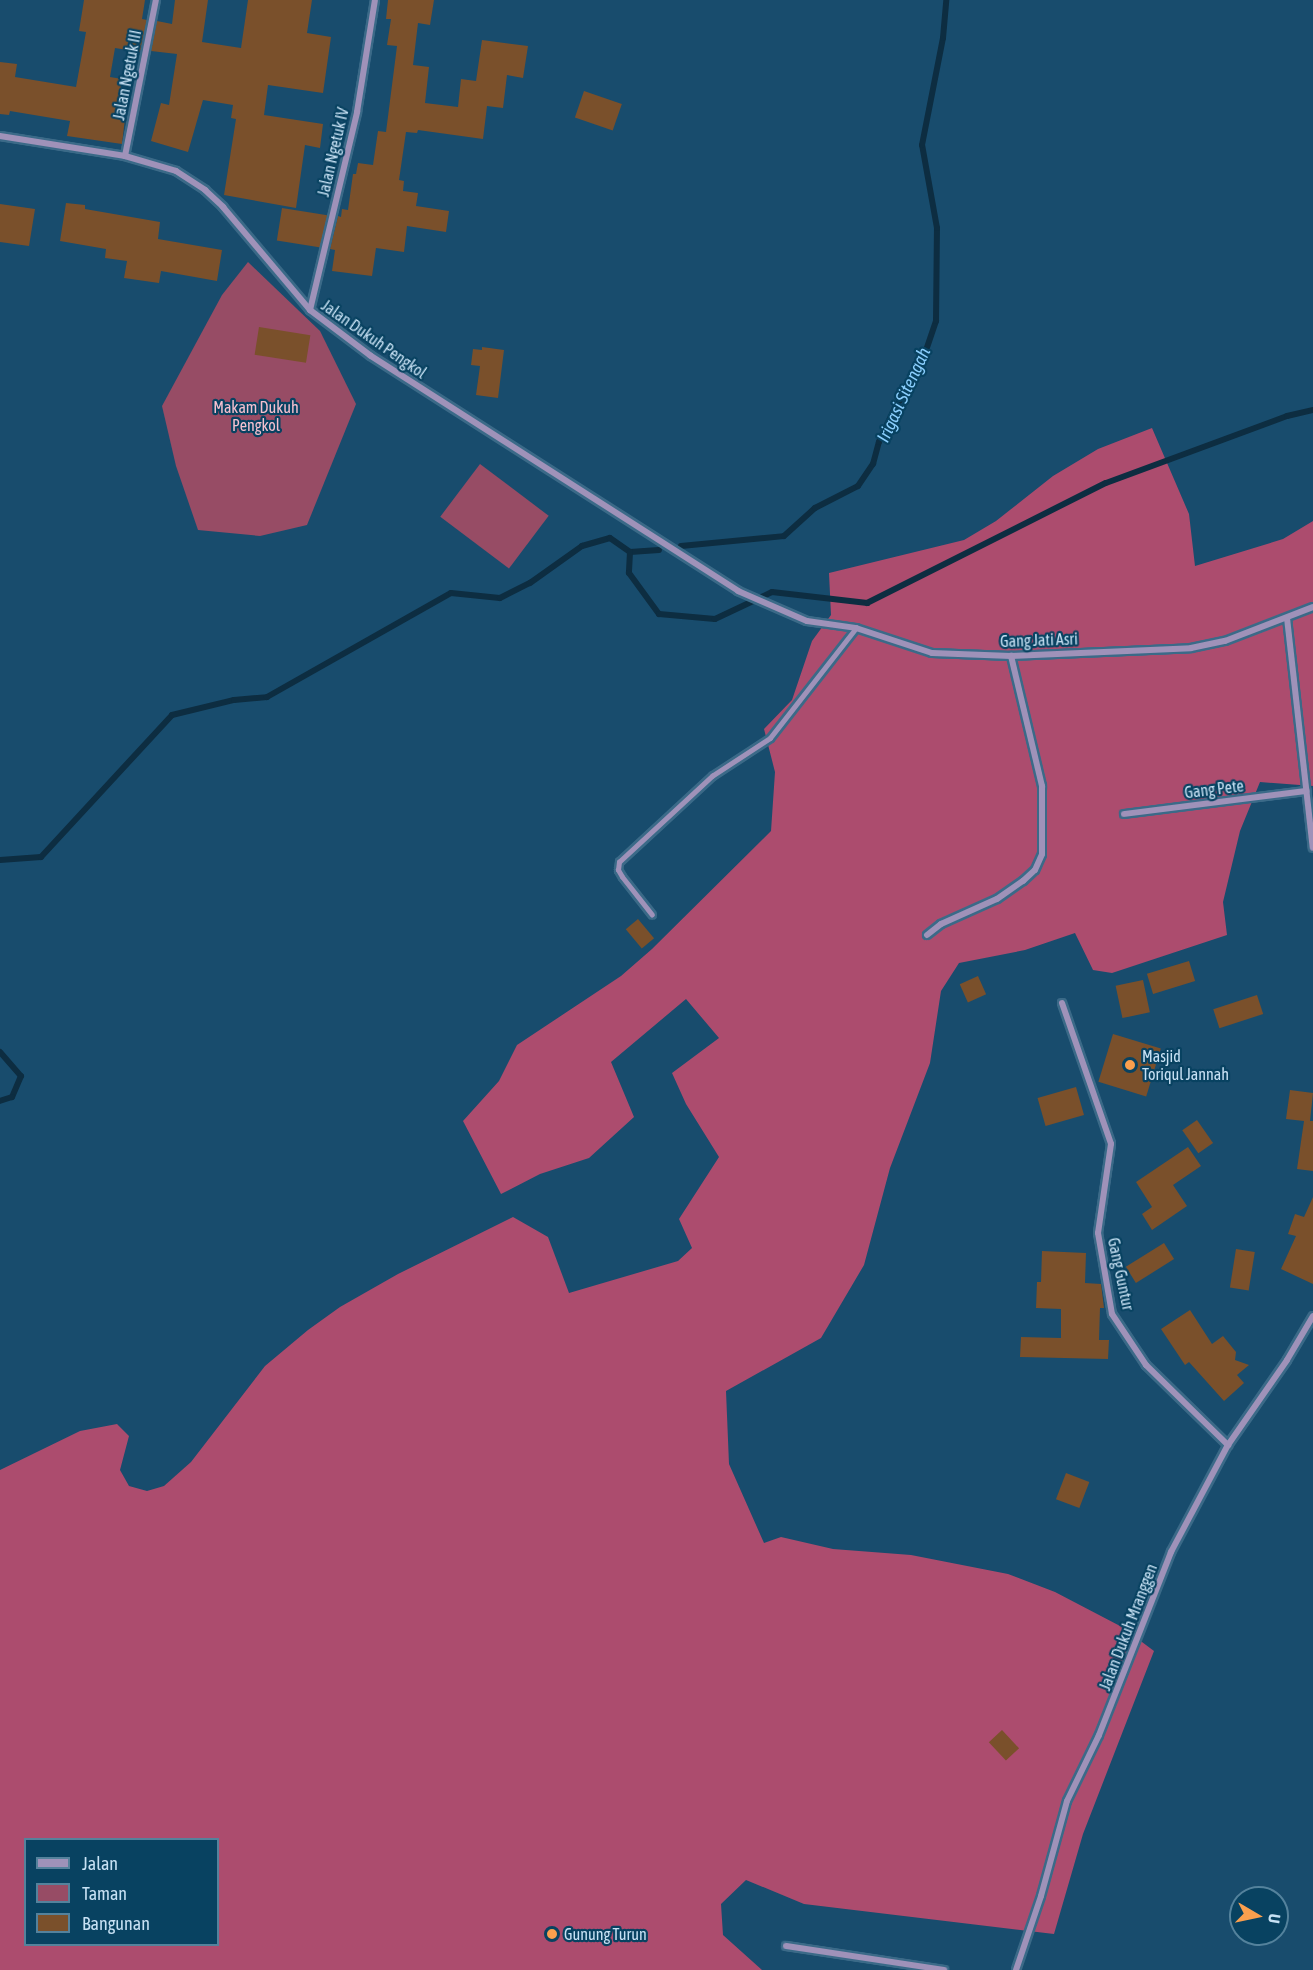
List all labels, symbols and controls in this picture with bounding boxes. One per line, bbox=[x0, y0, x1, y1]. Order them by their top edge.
street label: Jalan Ngetuk III bbox=[109, 28, 145, 122]
street label: Jalan Ngetuk IV bbox=[313, 106, 353, 198]
street label: Jalan Dukuh Pengkol bbox=[318, 296, 430, 382]
water label: Irigasi Sitengah bbox=[873, 344, 935, 446]
park label: Makam Dukuh Pengkol bbox=[213, 397, 299, 435]
street label: Gang Jati Asri bbox=[1000, 629, 1078, 651]
street label: Gang Pete bbox=[1183, 776, 1245, 802]
place label: Masjid Toriqul Jannah bbox=[1142, 1046, 1229, 1084]
marker: Masjid Toriqul Jannah bbox=[1123, 1058, 1137, 1072]
street label: Gang Guntur bbox=[1104, 1236, 1138, 1312]
street label: Jalan Dukuh Mranggen bbox=[1095, 1561, 1161, 1693]
legend bbox=[24, 1838, 219, 1946]
text: Jalan bbox=[82, 1853, 118, 1874]
text: Taman bbox=[82, 1883, 127, 1904]
north arrow bbox=[1229, 1886, 1289, 1946]
text: U bbox=[1265, 1912, 1284, 1925]
text: Bangunan bbox=[82, 1913, 150, 1934]
place label: Gunung Turun bbox=[564, 1924, 647, 1944]
marker: Gunung Turun bbox=[545, 1927, 559, 1941]

